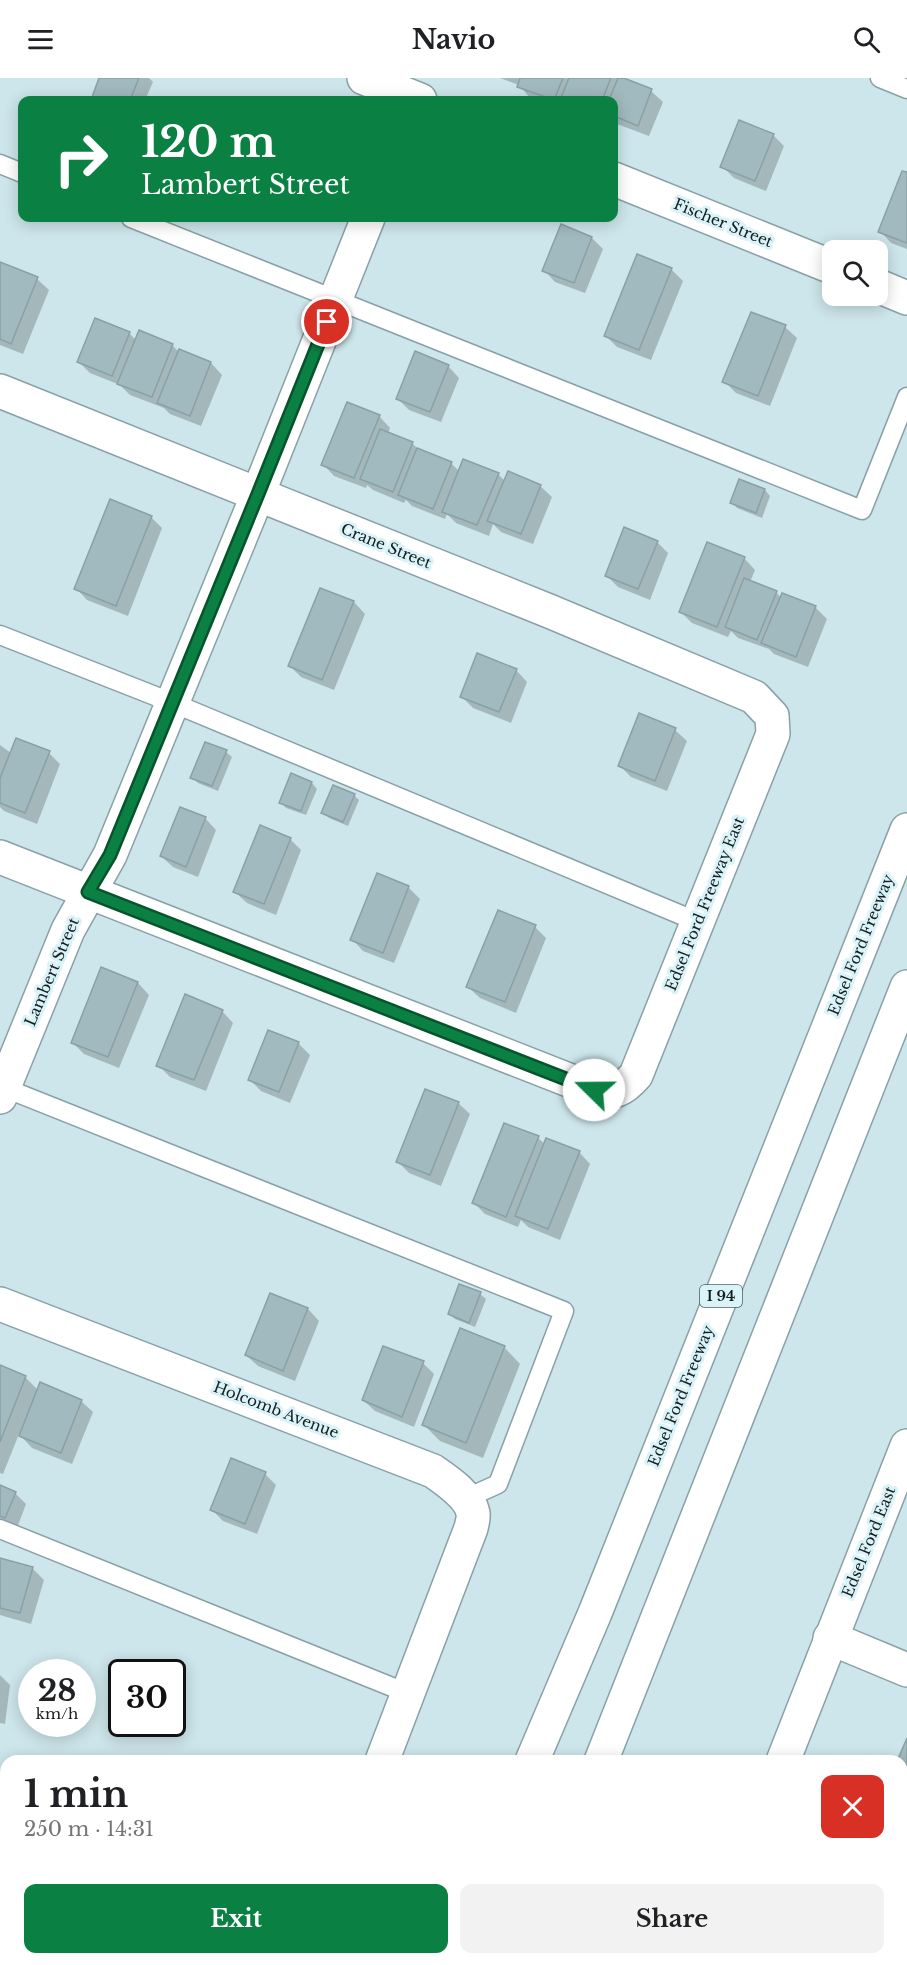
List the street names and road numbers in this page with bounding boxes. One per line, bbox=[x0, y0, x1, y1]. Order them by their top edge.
street label: Fischer Street bbox=[671, 194, 776, 251]
street label: Crane Street bbox=[338, 519, 434, 572]
street label: Edsel Ford Freeway East bbox=[661, 814, 748, 994]
street label: Edsel Ford Freeway bbox=[824, 871, 898, 1018]
street label: Lambert Street bbox=[20, 914, 83, 1029]
road number: I 94 bbox=[700, 1285, 742, 1307]
street label: Edsel Ford Freeway bbox=[644, 1322, 718, 1469]
street label: Holcomb Avenue bbox=[211, 1377, 342, 1442]
street label: Edsel Ford East bbox=[838, 1483, 900, 1600]

